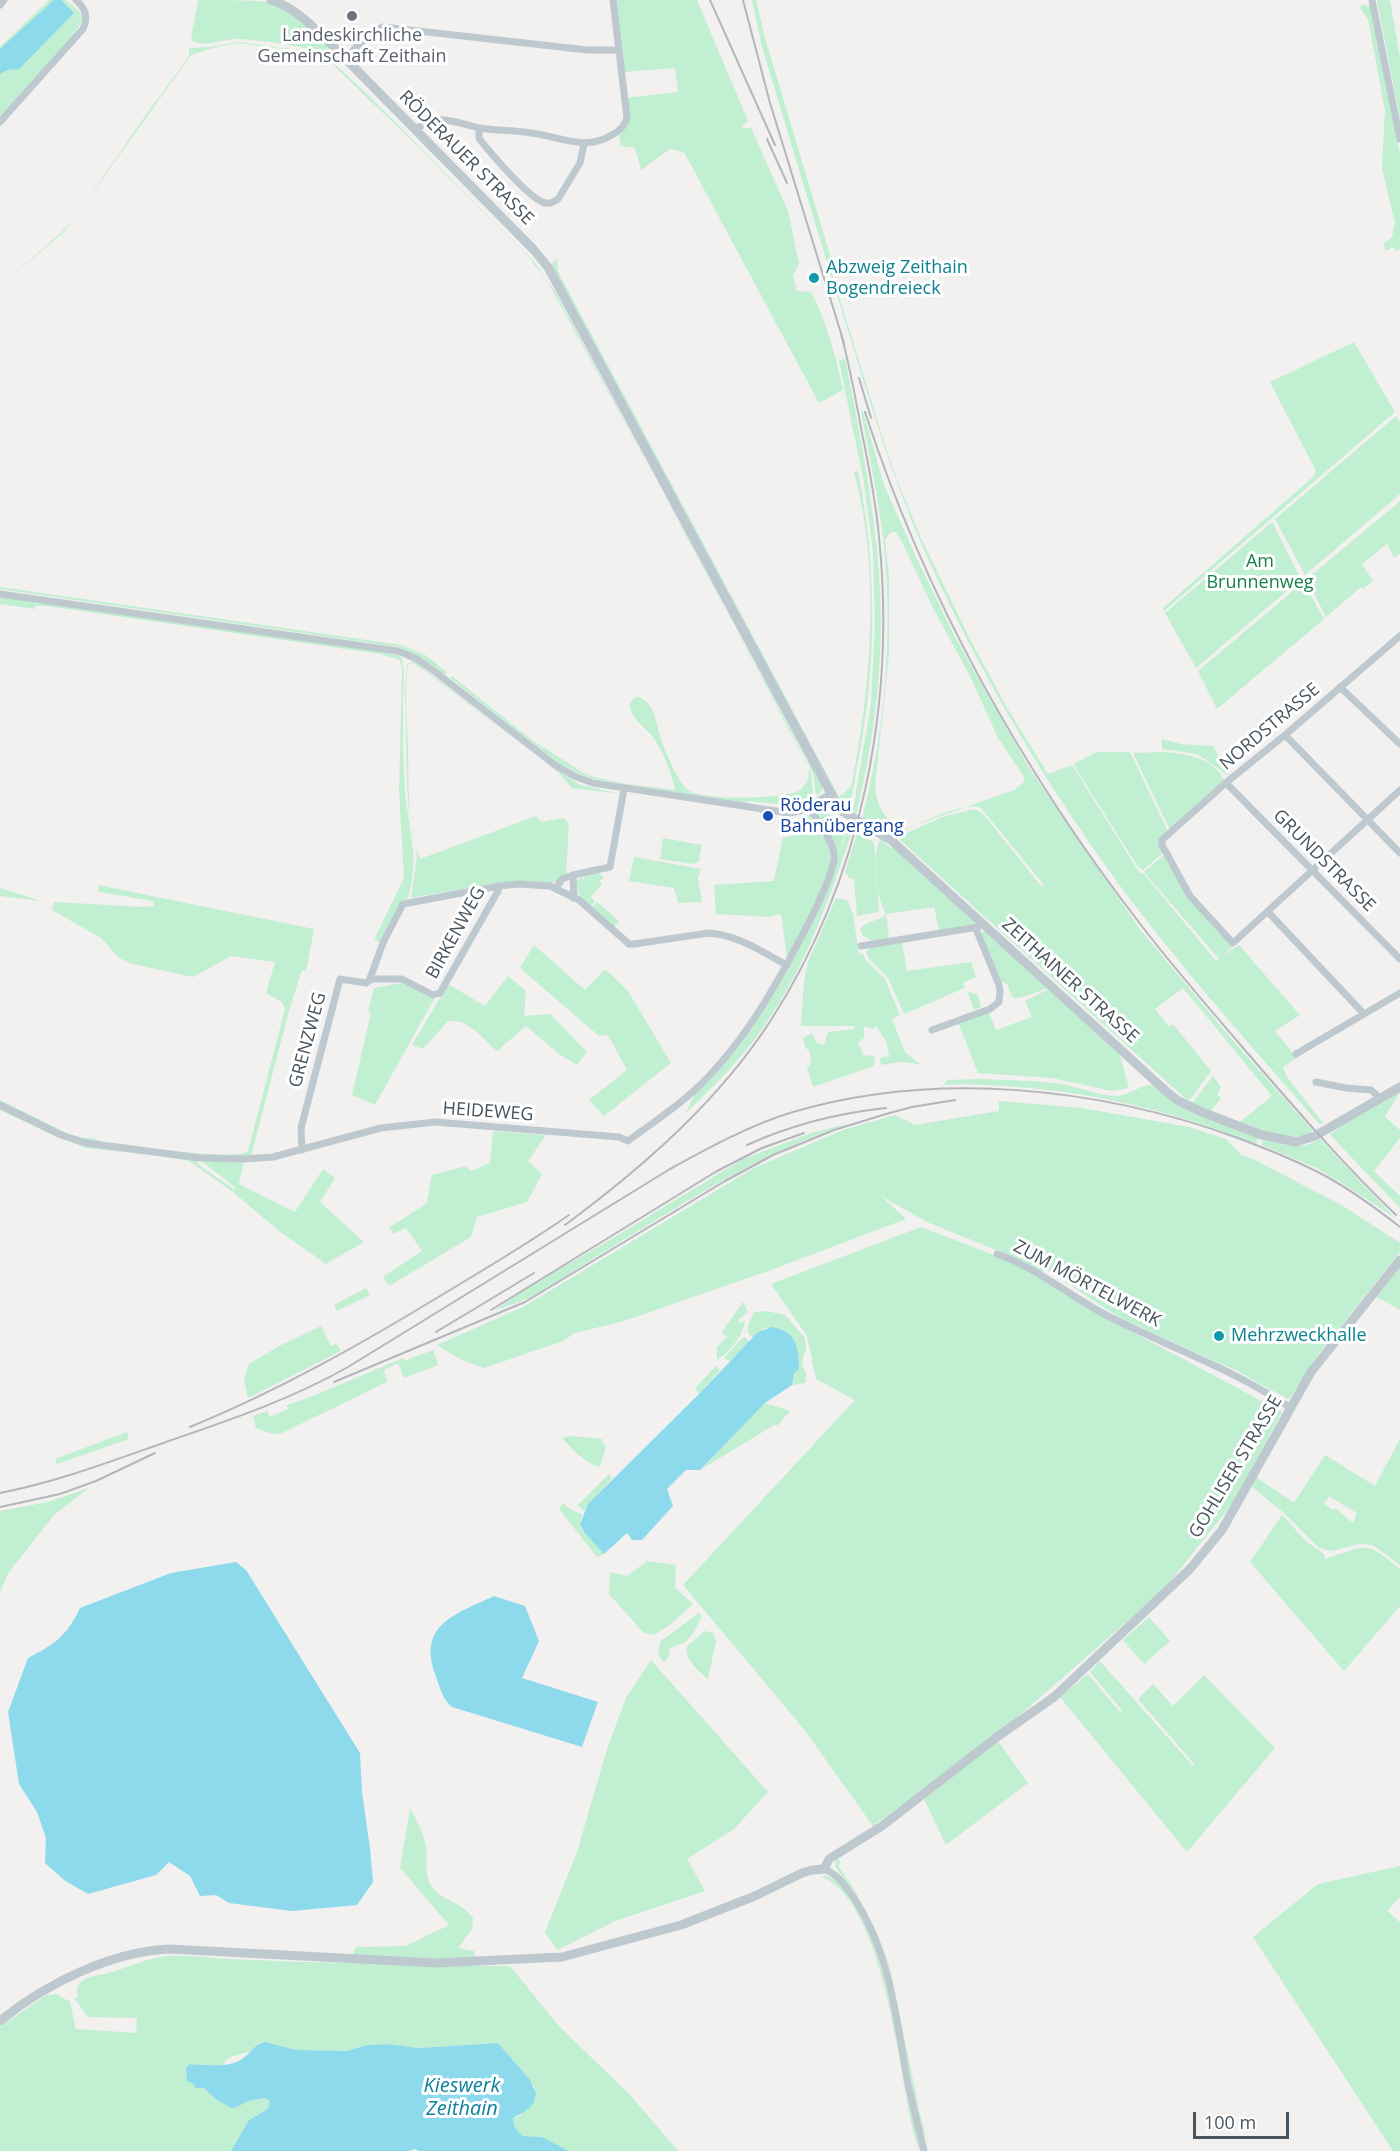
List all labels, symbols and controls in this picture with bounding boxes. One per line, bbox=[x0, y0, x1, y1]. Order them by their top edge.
marker: Landeskirchliche Gemeinschaft Zeithain bbox=[345, 9, 359, 23]
place label: Landeskirchliche Gemeinschaft Zeithain bbox=[258, 25, 446, 68]
street label: RÖDERAUER STRASSE bbox=[394, 86, 538, 230]
place label: Abzweig Zeithain Bogendreieck bbox=[826, 257, 968, 300]
marker: Abzweig Zeithain Bogendreieck bbox=[807, 271, 821, 285]
park label: Am Brunnenweg bbox=[1206, 551, 1314, 594]
street label: NORDSTRASSE bbox=[1216, 679, 1324, 775]
place label: Röderau Bahnübergang bbox=[780, 795, 904, 838]
street label: GRUNDSTRASSE bbox=[1268, 805, 1380, 917]
marker: Röderau Bahnübergang bbox=[761, 809, 775, 823]
street label: BIRKENWEG bbox=[422, 883, 490, 983]
street label: ZEITHAINER STRASSE bbox=[997, 914, 1143, 1048]
street label: GRENZWEG bbox=[285, 990, 331, 1090]
street label: HEIDEWEG bbox=[442, 1098, 534, 1126]
street label: ZUM MÖRTELWERK bbox=[1010, 1236, 1164, 1332]
place label: Mehrzweckhalle bbox=[1231, 1325, 1367, 1347]
marker: Mehrzweckhalle bbox=[1212, 1329, 1226, 1343]
street label: GOHLISER STRASSE bbox=[1185, 1392, 1287, 1542]
water label: Kieswerk Zeithain bbox=[424, 2074, 500, 2121]
scale bar bbox=[1196, 2100, 1292, 2138]
text: 100 m bbox=[1204, 2110, 1256, 2134]

